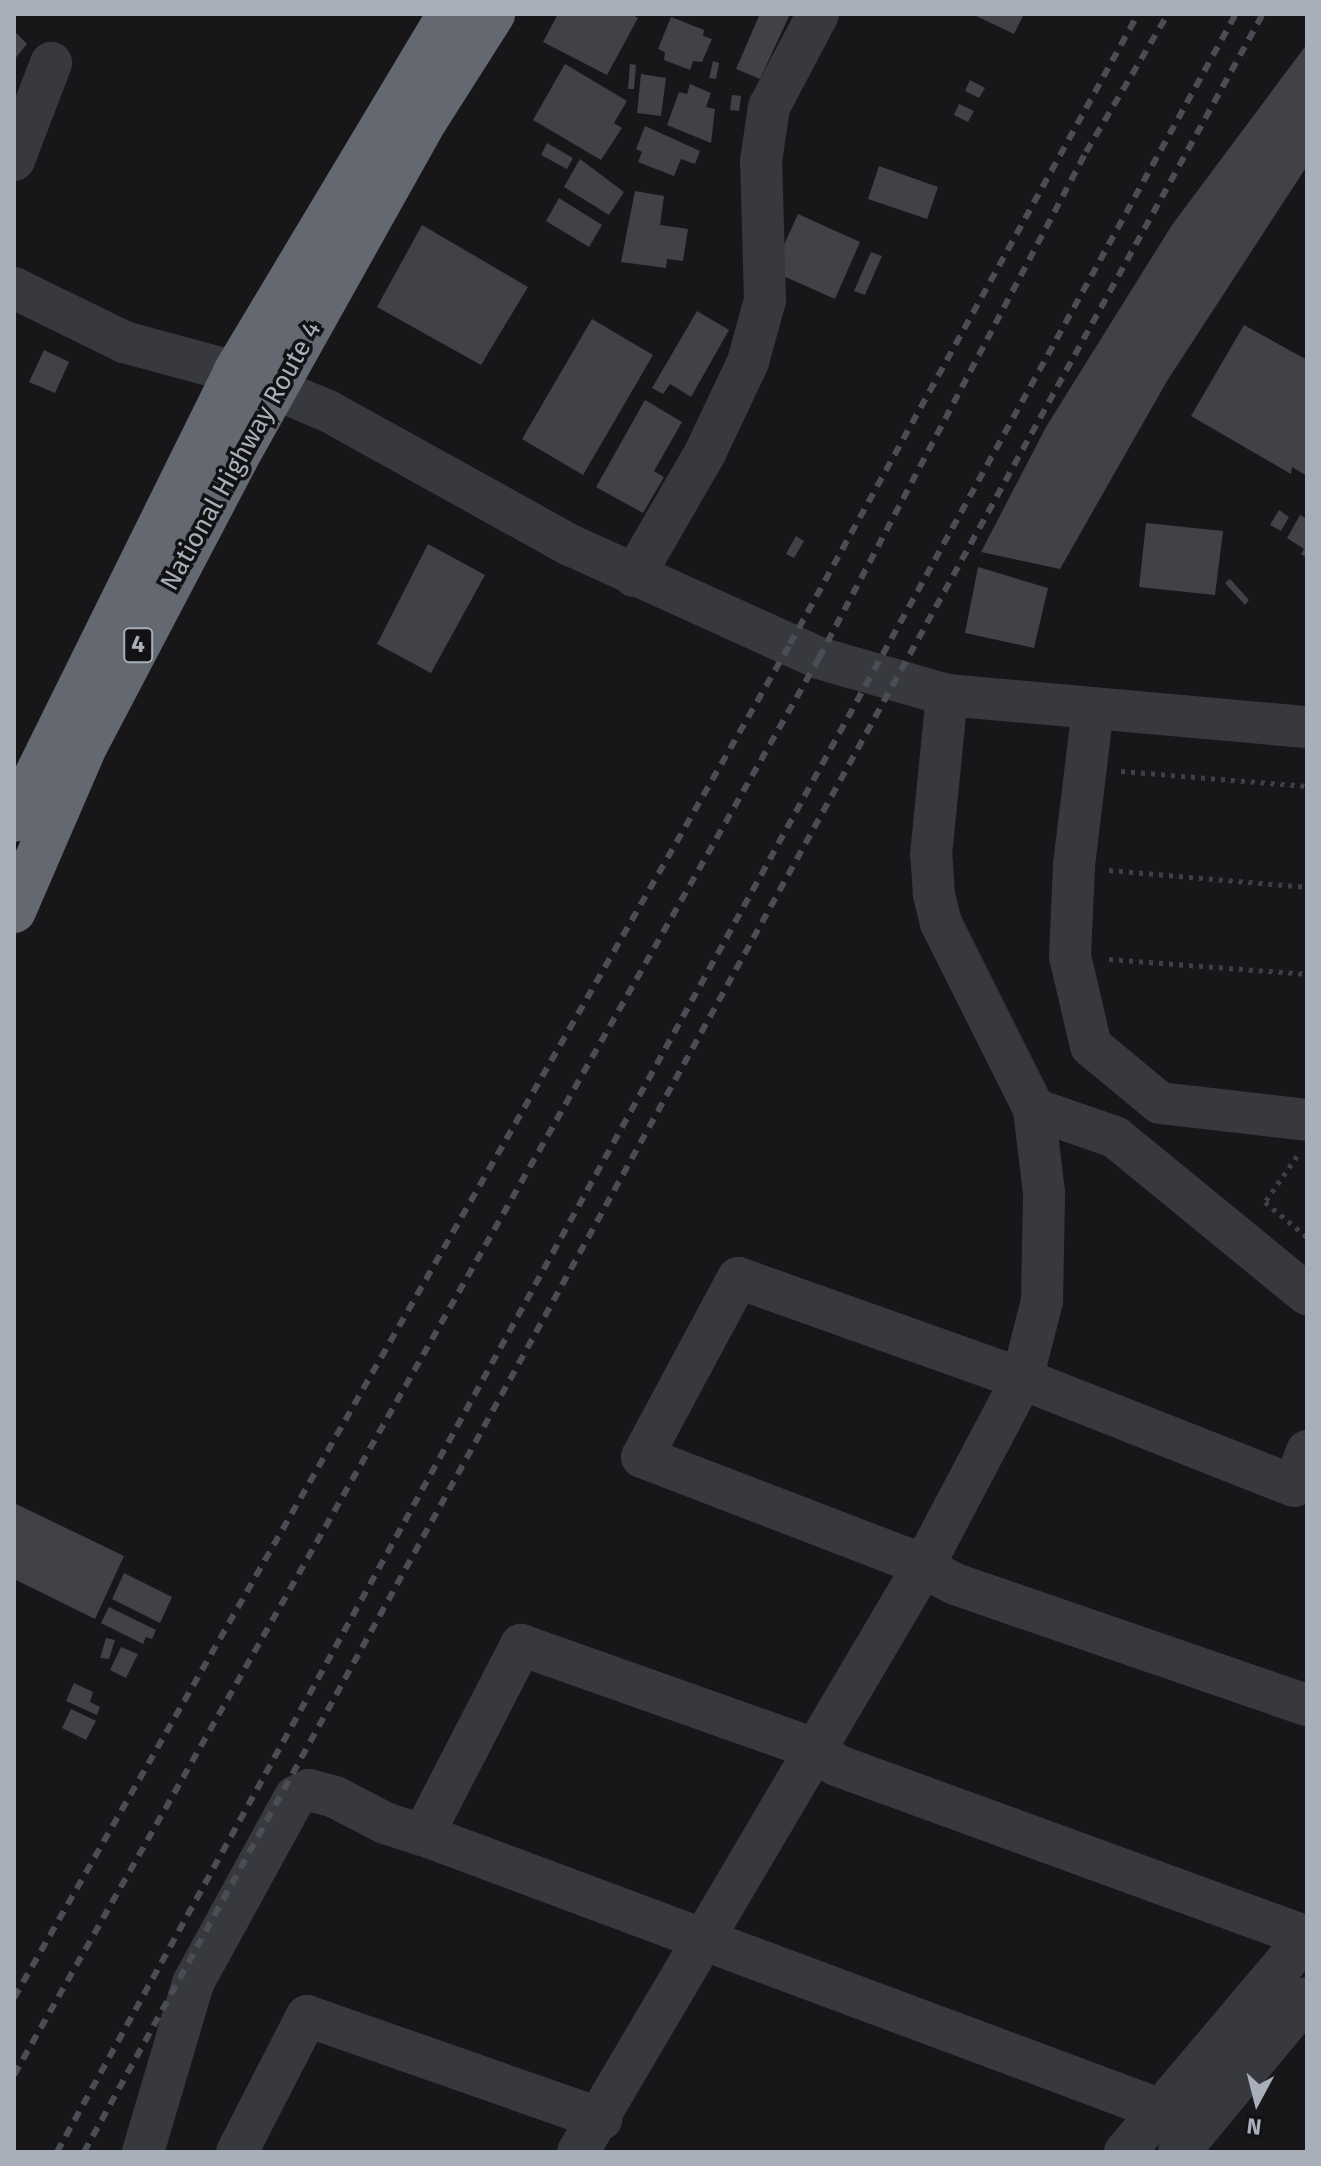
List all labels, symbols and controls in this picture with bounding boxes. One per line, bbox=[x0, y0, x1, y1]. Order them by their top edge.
street label: National Highway Route 4 bbox=[154, 316, 328, 596]
road number: 4 bbox=[122, 625, 154, 665]
north arrow bbox=[1217, 2062, 1297, 2142]
text: N bbox=[1245, 2112, 1263, 2141]

